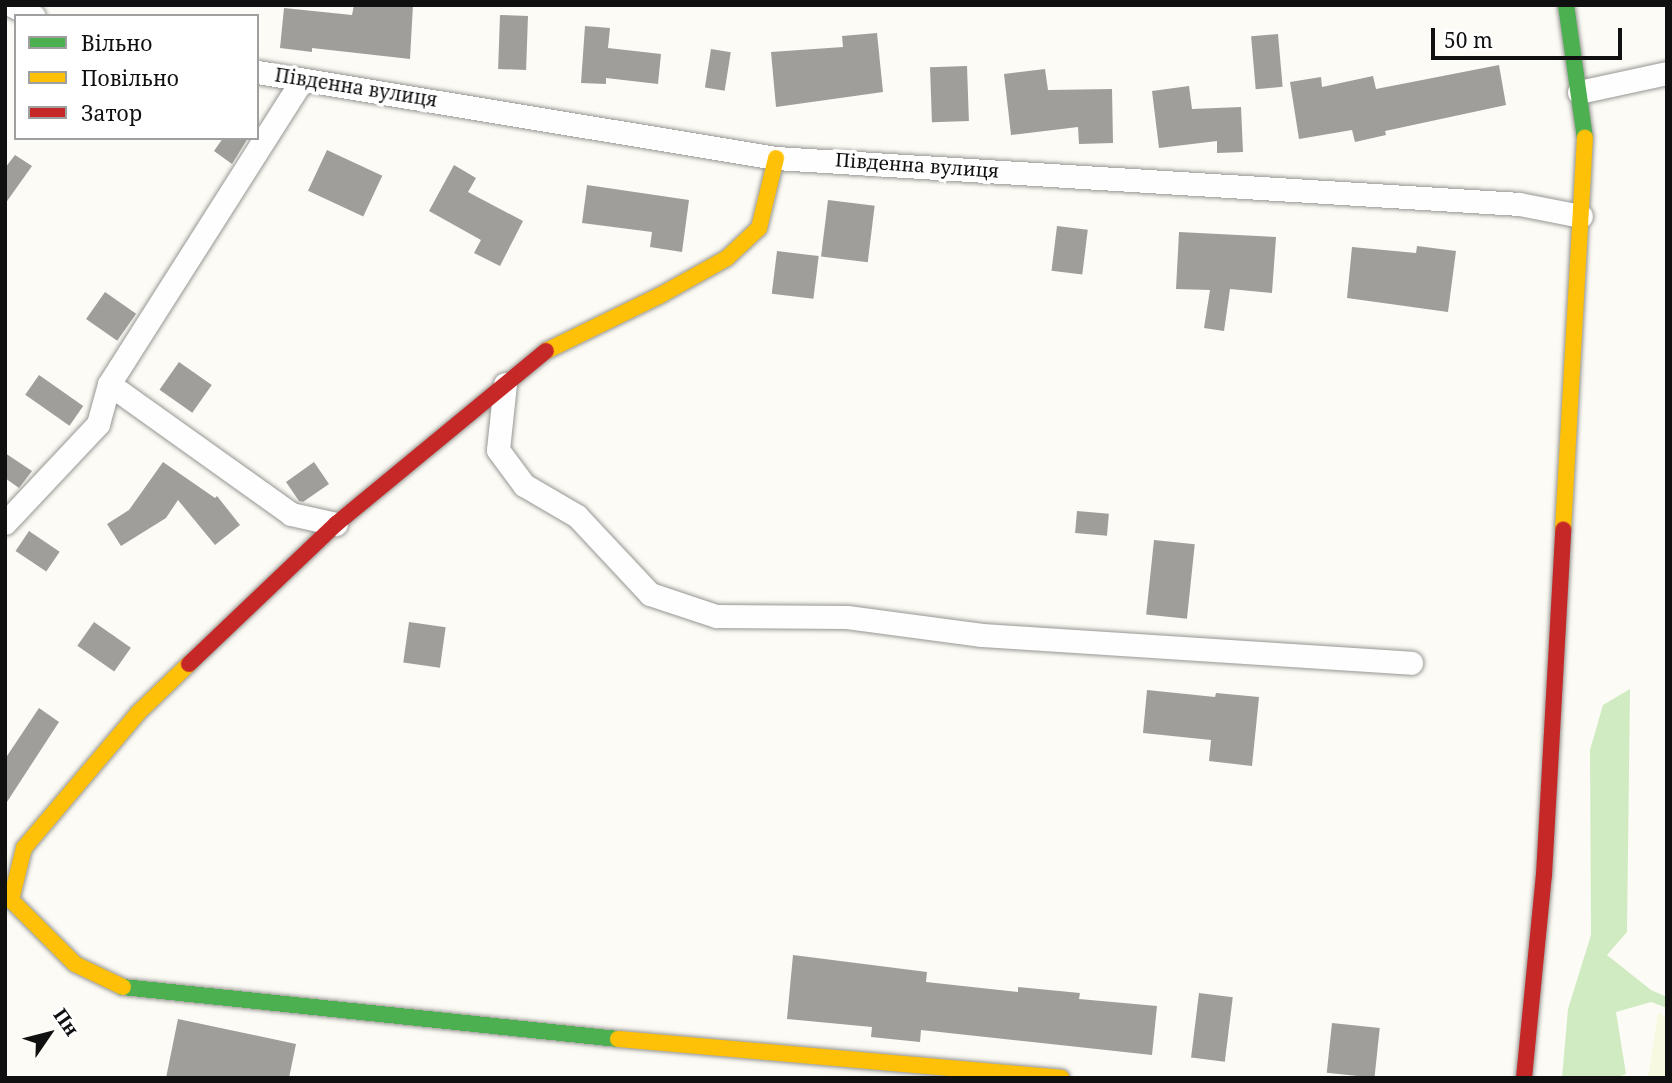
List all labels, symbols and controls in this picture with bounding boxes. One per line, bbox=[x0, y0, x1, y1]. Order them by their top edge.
legend bbox=[14, 14, 259, 140]
scale bar bbox=[1434, 14, 1625, 58]
text: 50 m bbox=[1444, 26, 1493, 54]
text: Вільно bbox=[81, 29, 152, 57]
text: Повільно bbox=[81, 64, 179, 92]
street label: Південна вулиця bbox=[273, 64, 439, 112]
text: Затор bbox=[81, 99, 142, 127]
street label: Південна вулиця bbox=[834, 149, 1000, 183]
north arrow bbox=[14, 999, 84, 1069]
text: Пн bbox=[47, 1003, 85, 1041]

